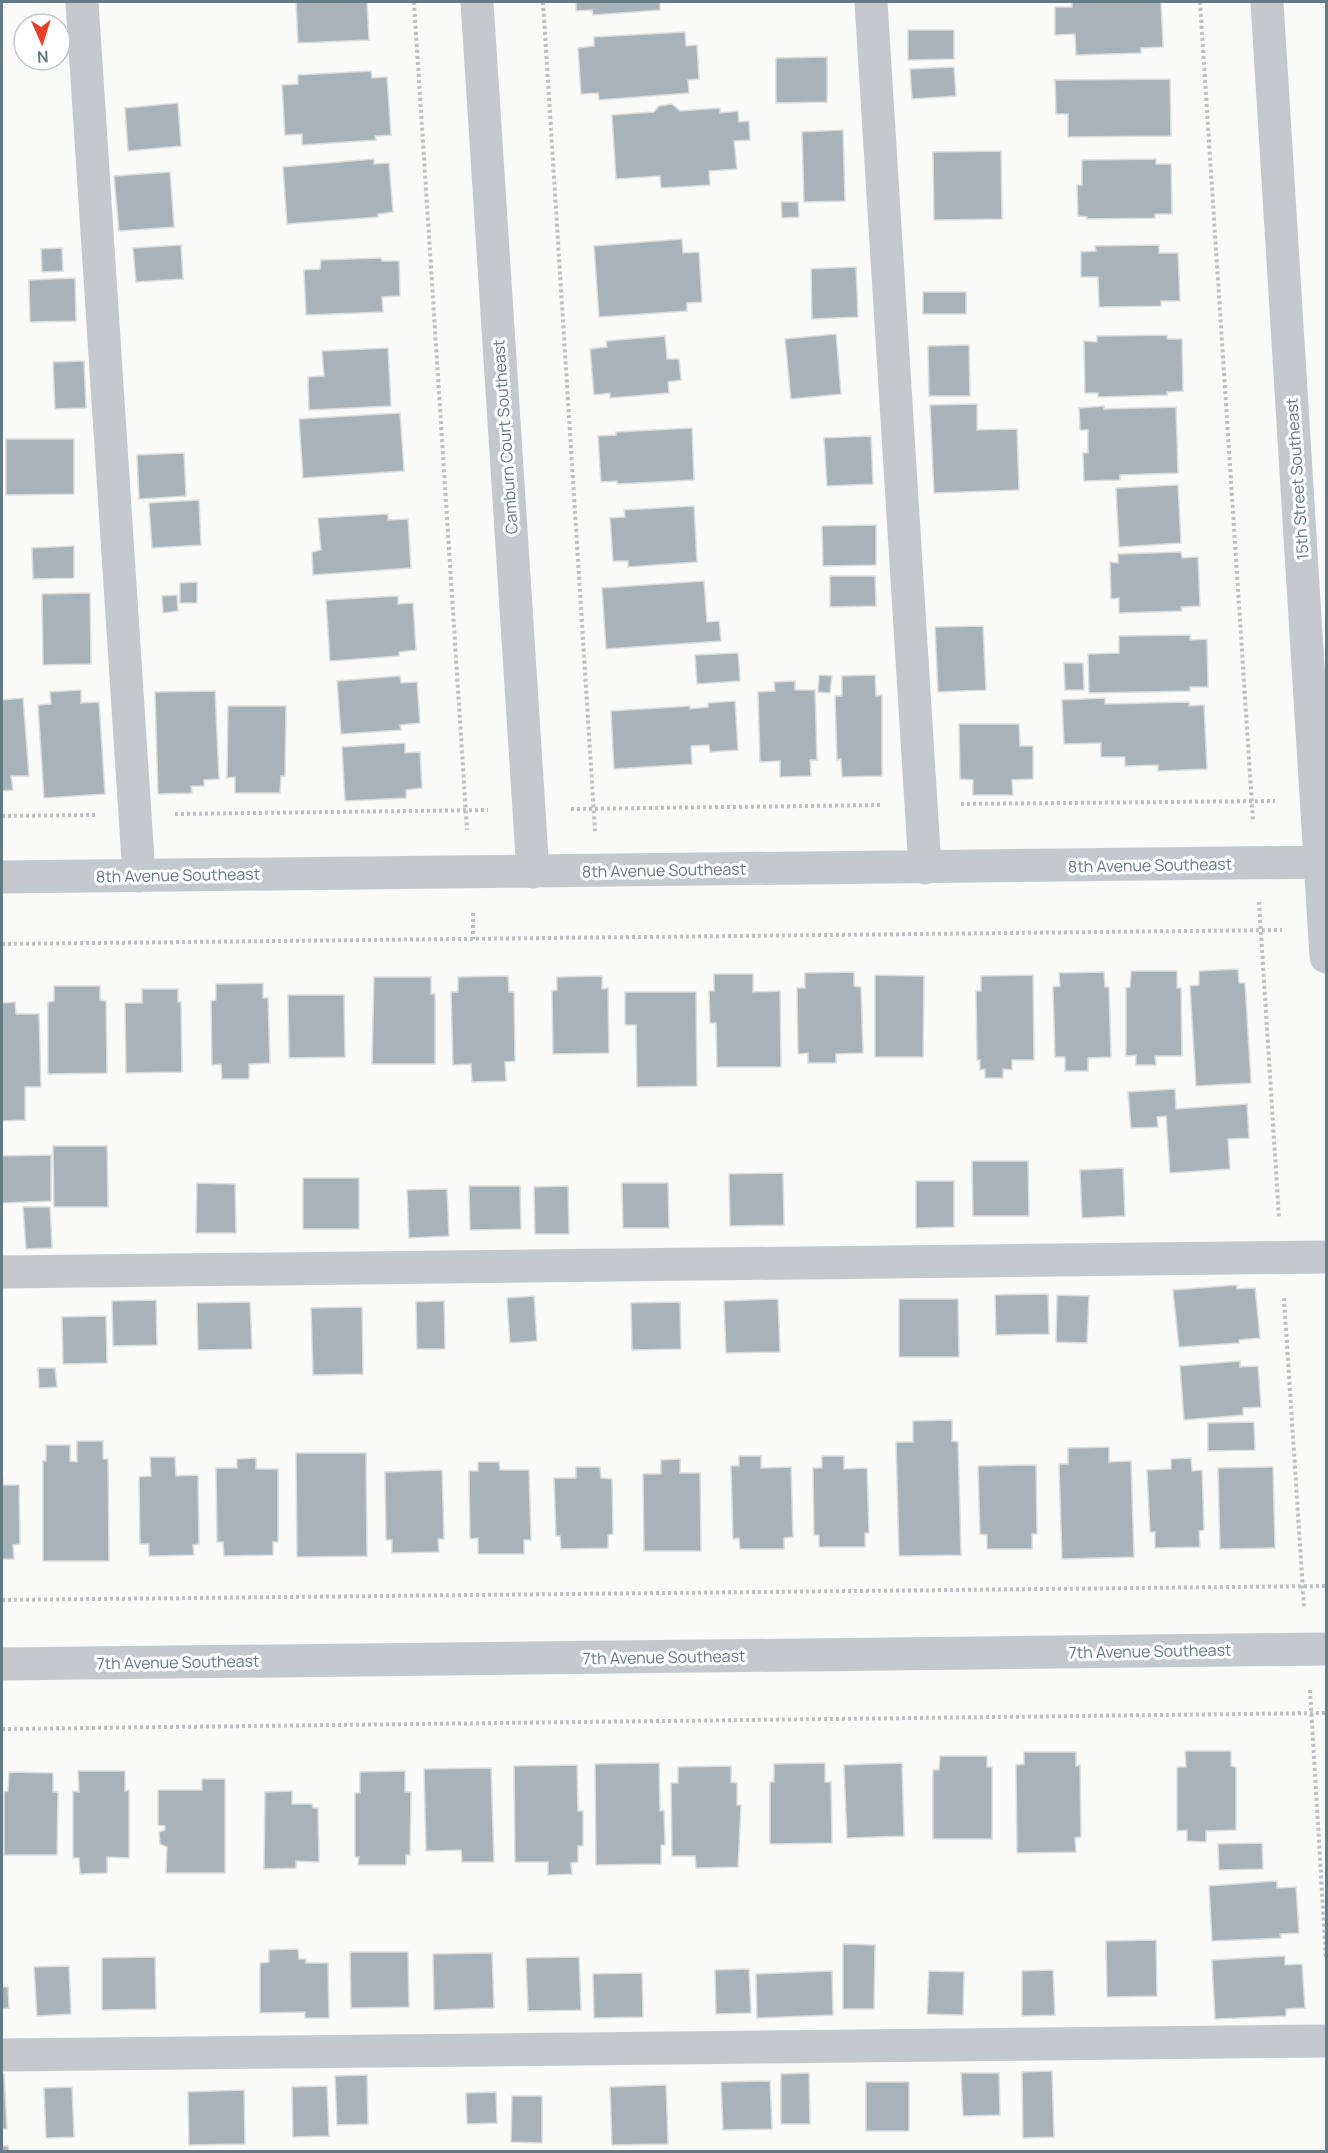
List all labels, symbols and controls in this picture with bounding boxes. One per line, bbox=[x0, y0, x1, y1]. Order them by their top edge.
north arrow bbox=[12, 12, 72, 72]
text: N bbox=[36, 46, 49, 68]
street label: Camburn Court Southeast bbox=[487, 339, 523, 535]
street label: 15th Street Southeast bbox=[1280, 397, 1314, 561]
street label: 8th Avenue Southeast bbox=[1068, 853, 1232, 877]
street label: 8th Avenue Southeast bbox=[582, 858, 746, 882]
street label: 8th Avenue Southeast bbox=[96, 863, 260, 887]
street label: 7th Avenue Southeast bbox=[1068, 1639, 1232, 1663]
street label: 7th Avenue Southeast bbox=[582, 1645, 746, 1669]
street label: 7th Avenue Southeast bbox=[96, 1650, 260, 1674]

